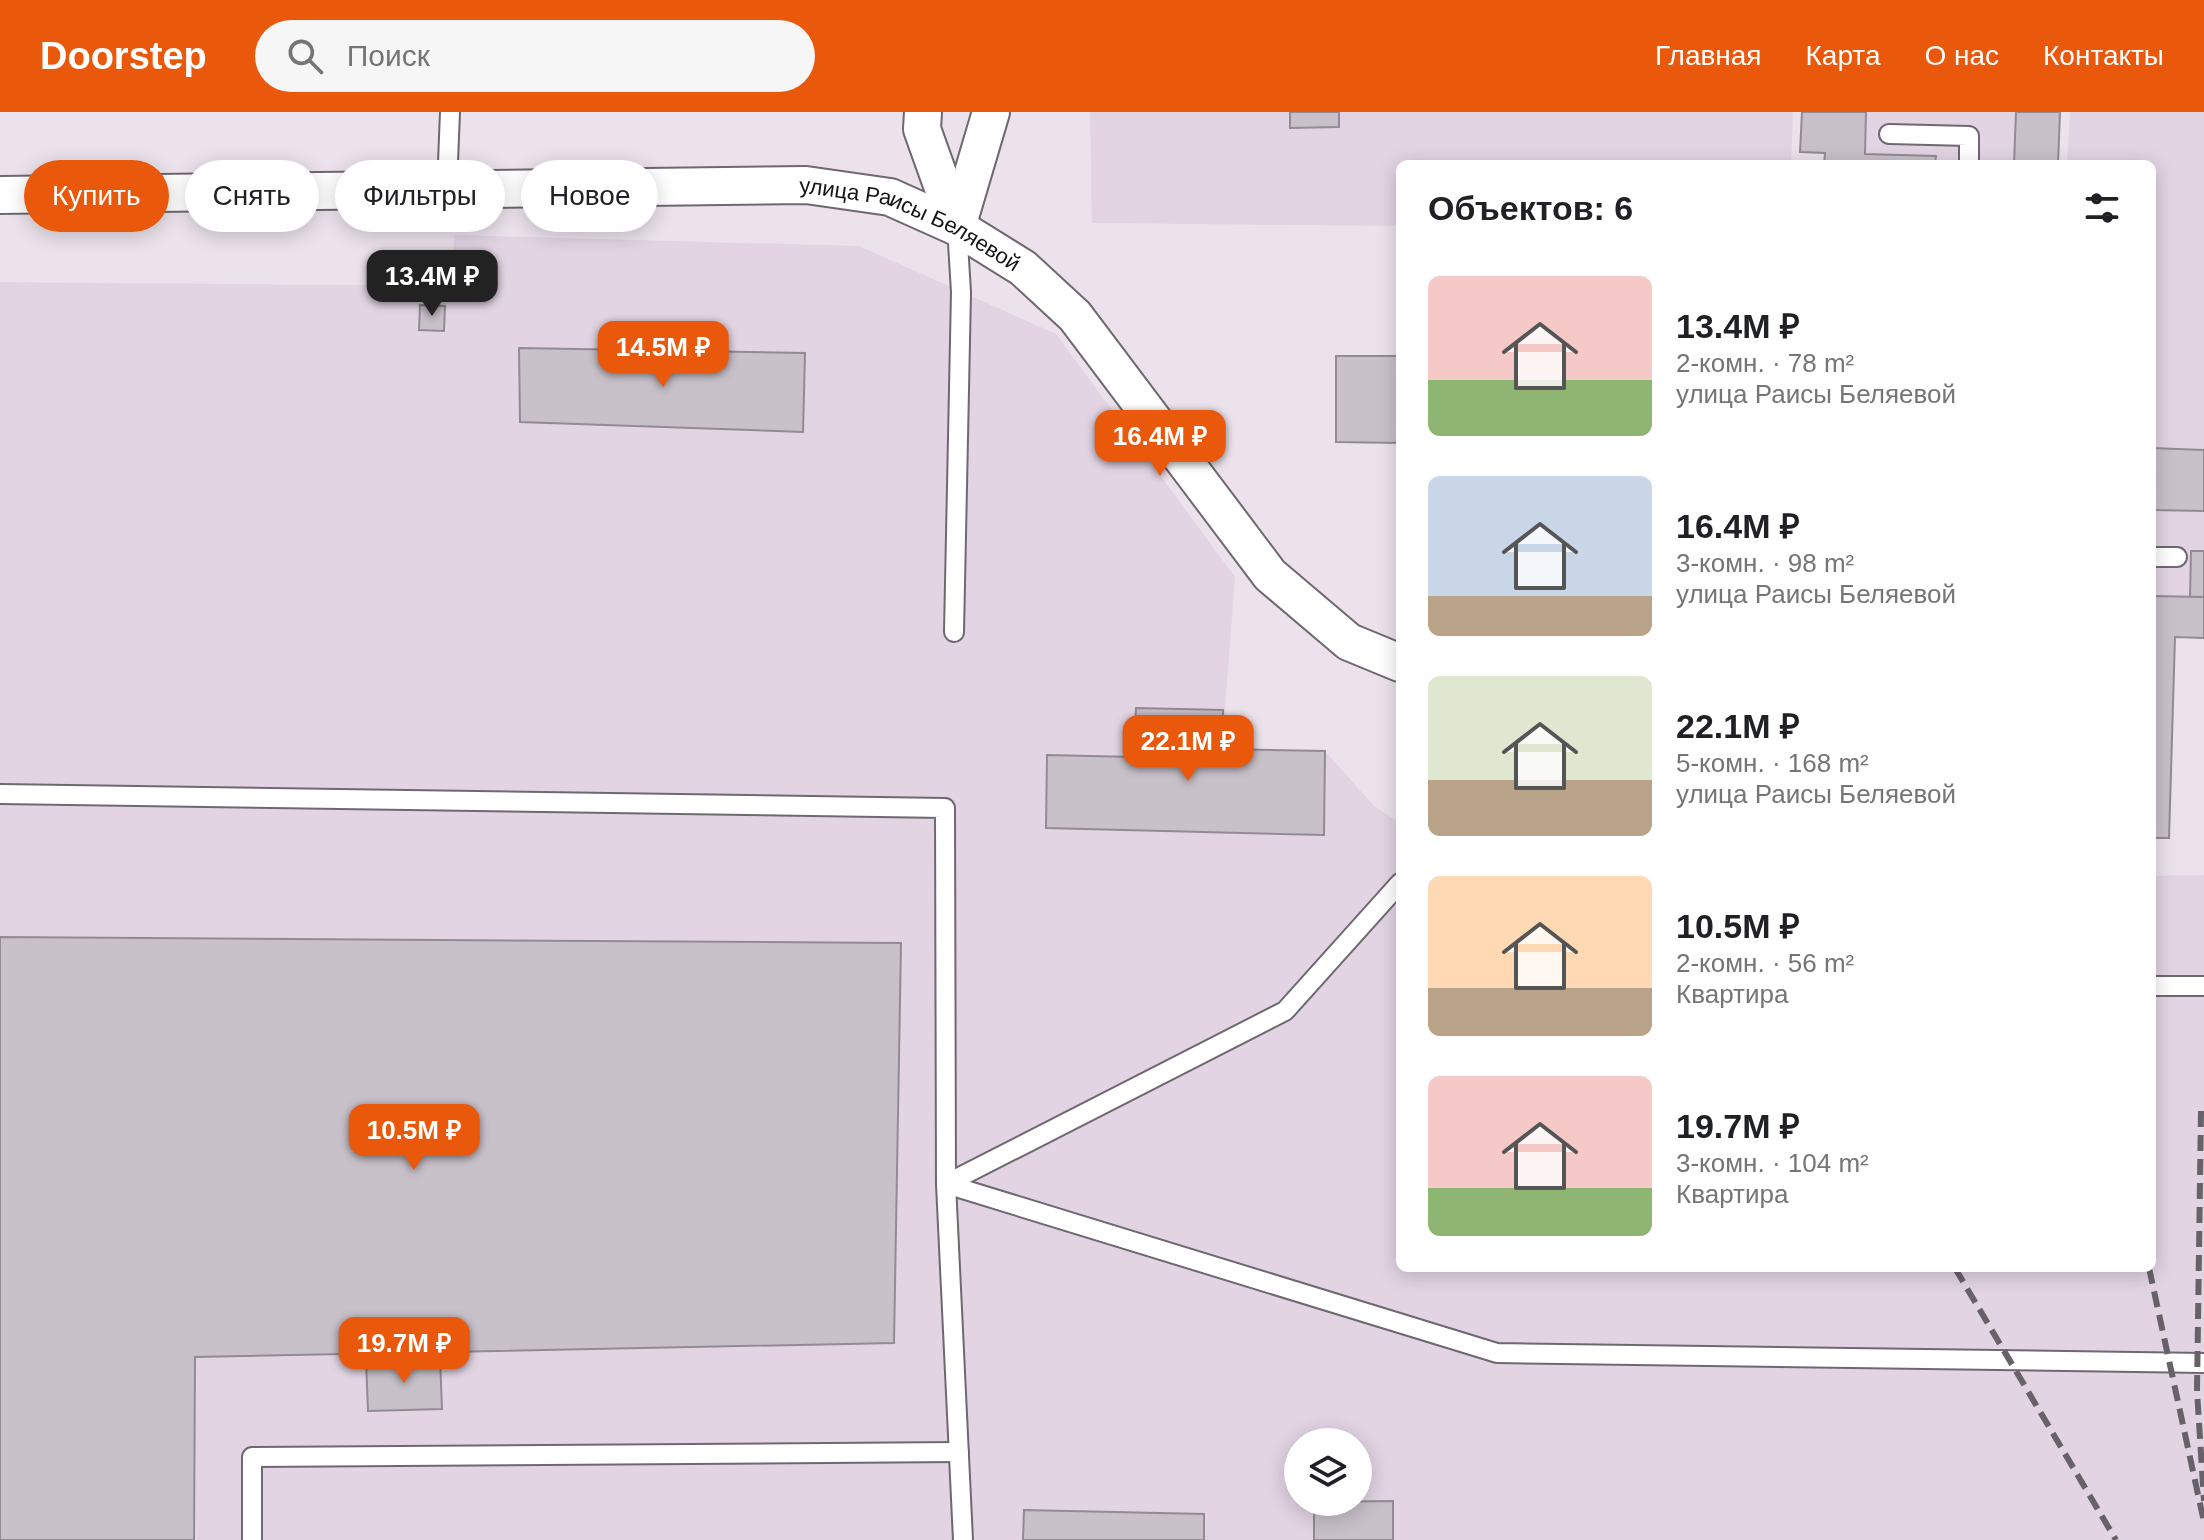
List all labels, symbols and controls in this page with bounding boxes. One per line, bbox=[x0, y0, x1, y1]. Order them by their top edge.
search box bbox=[255, 20, 815, 92]
icon: search bbox=[283, 34, 327, 78]
text: Doorstep bbox=[40, 35, 207, 77]
text: Поиск bbox=[347, 39, 430, 72]
text: Главная bbox=[1655, 40, 1762, 71]
text: Карта bbox=[1806, 40, 1880, 71]
text: О нас bbox=[1924, 40, 1999, 71]
text: Контакты bbox=[2043, 40, 2164, 71]
chip: Купить bbox=[24, 160, 169, 232]
chip: Снять bbox=[185, 160, 319, 232]
chip: Фильтры bbox=[335, 160, 505, 232]
chip: Новое bbox=[521, 160, 658, 232]
street label: улица Раисы Беляевой bbox=[799, 173, 1025, 276]
icon: filters bbox=[2080, 186, 2124, 230]
text: Объектов: 6 bbox=[1428, 189, 1633, 227]
pin: 13.4M ₽ bbox=[358, 250, 506, 318]
text: 13.4M ₽ bbox=[385, 261, 479, 291]
text: 13.4M ₽ bbox=[1676, 307, 1800, 345]
icon: home bbox=[1492, 308, 1588, 404]
pin: 14.5M ₽ bbox=[589, 321, 737, 389]
text: 14.5M ₽ bbox=[616, 332, 710, 362]
text: 2-комн. · 78 m² bbox=[1676, 348, 1854, 378]
text: улица Раисы Беляевой bbox=[1676, 379, 1956, 409]
pin: 16.4M ₽ bbox=[1086, 410, 1234, 478]
text: 16.4M ₽ bbox=[1113, 421, 1207, 451]
text: 16.4M ₽ bbox=[1676, 507, 1800, 545]
icon: home bbox=[1492, 508, 1588, 604]
text: 3-комн. · 98 m² bbox=[1676, 548, 1854, 578]
text: улица Раисы Беляевой bbox=[1676, 579, 1956, 609]
text: 22.1M ₽ bbox=[1676, 707, 1800, 745]
icon: home bbox=[1492, 708, 1588, 804]
pin: 22.1M ₽ bbox=[1114, 715, 1262, 783]
text: 22.1M ₽ bbox=[1141, 726, 1235, 756]
text: 5-комн. · 168 m² bbox=[1676, 748, 1869, 778]
text: улица Раисы Беляевой bbox=[1676, 779, 1956, 809]
text: 10.5M ₽ bbox=[1676, 907, 1800, 945]
icon: home bbox=[1492, 908, 1588, 1004]
text: 2-комн. · 56 m² bbox=[1676, 948, 1854, 978]
text: Квартира bbox=[1676, 979, 1788, 1009]
pin: 10.5M ₽ bbox=[340, 1104, 488, 1172]
text: 19.7M ₽ bbox=[1676, 1107, 1800, 1145]
icon: home bbox=[1492, 1108, 1588, 1204]
text: 10.5M ₽ bbox=[367, 1115, 461, 1145]
text: 3-комн. · 104 m² bbox=[1676, 1148, 1869, 1178]
text: Квартира bbox=[1676, 1179, 1788, 1209]
pin: 19.7M ₽ bbox=[330, 1317, 478, 1385]
text: 19.7M ₽ bbox=[357, 1328, 451, 1358]
map controls bbox=[1284, 1428, 1372, 1516]
button: layers bbox=[1284, 1428, 1372, 1516]

